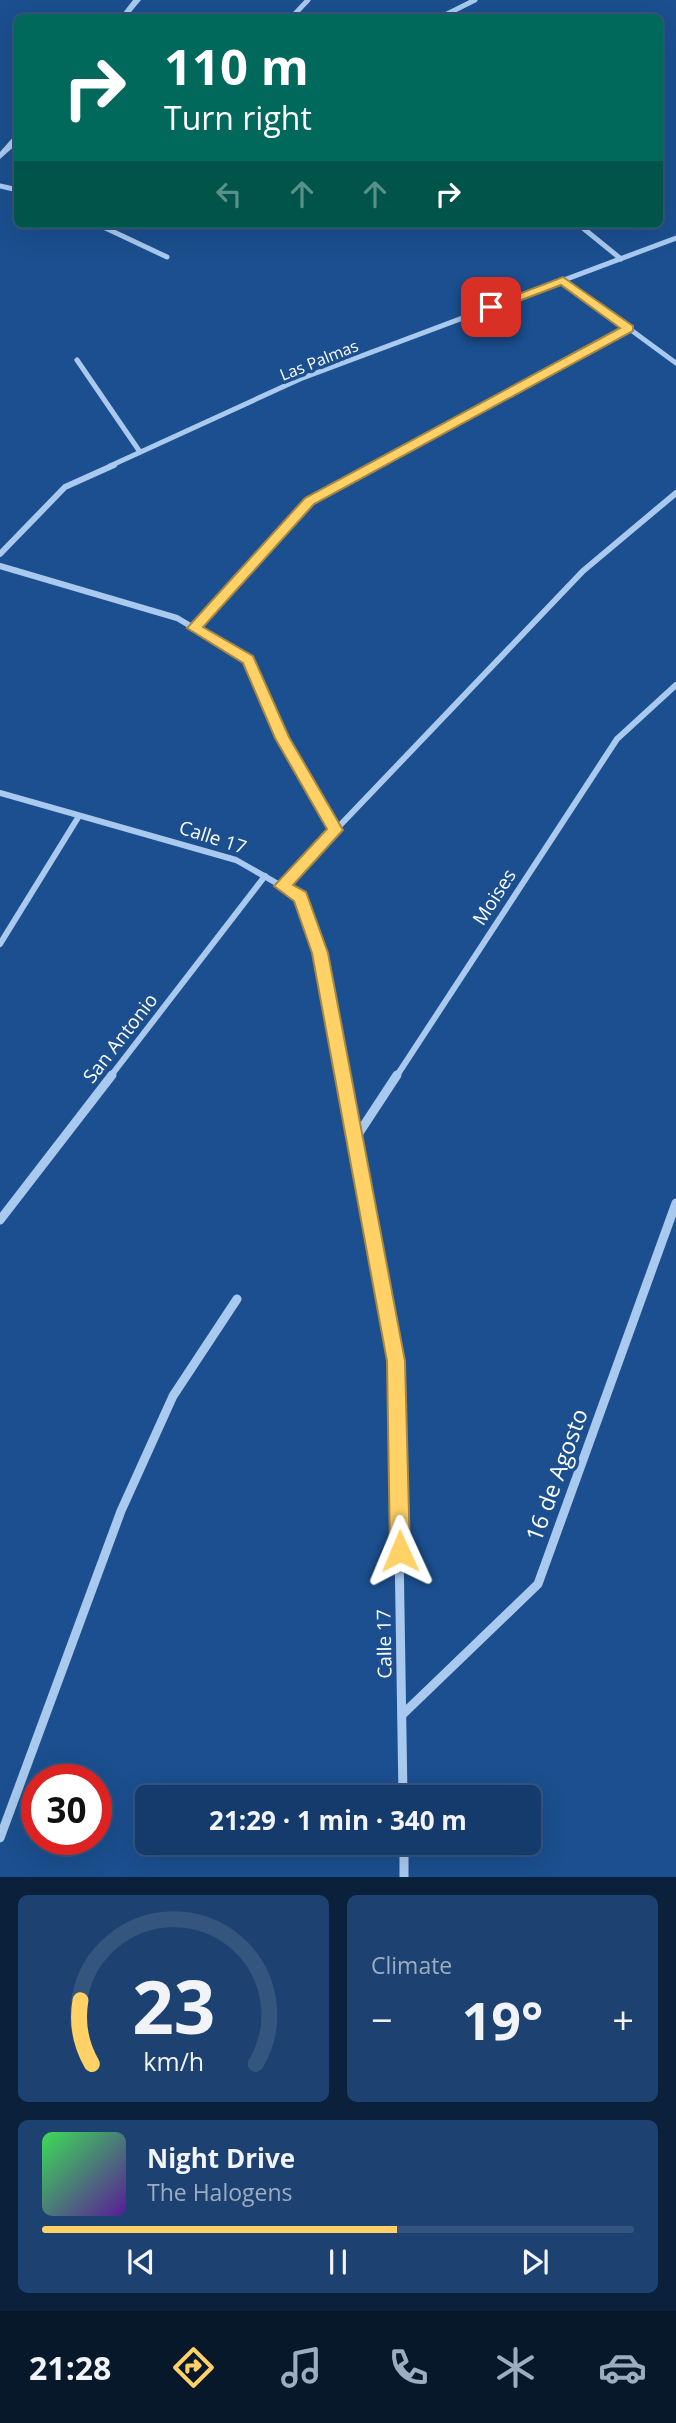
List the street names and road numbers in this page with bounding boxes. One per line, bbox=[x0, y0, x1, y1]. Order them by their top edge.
street label: Las Palmas bbox=[276, 334, 362, 386]
street label: Calle 17 bbox=[176, 814, 250, 860]
street label: Moises bbox=[466, 864, 522, 930]
street label: San Antonio bbox=[77, 988, 163, 1088]
street label: 16 de Agosto bbox=[517, 1404, 595, 1545]
street label: Calle 17 bbox=[370, 1609, 398, 1679]

